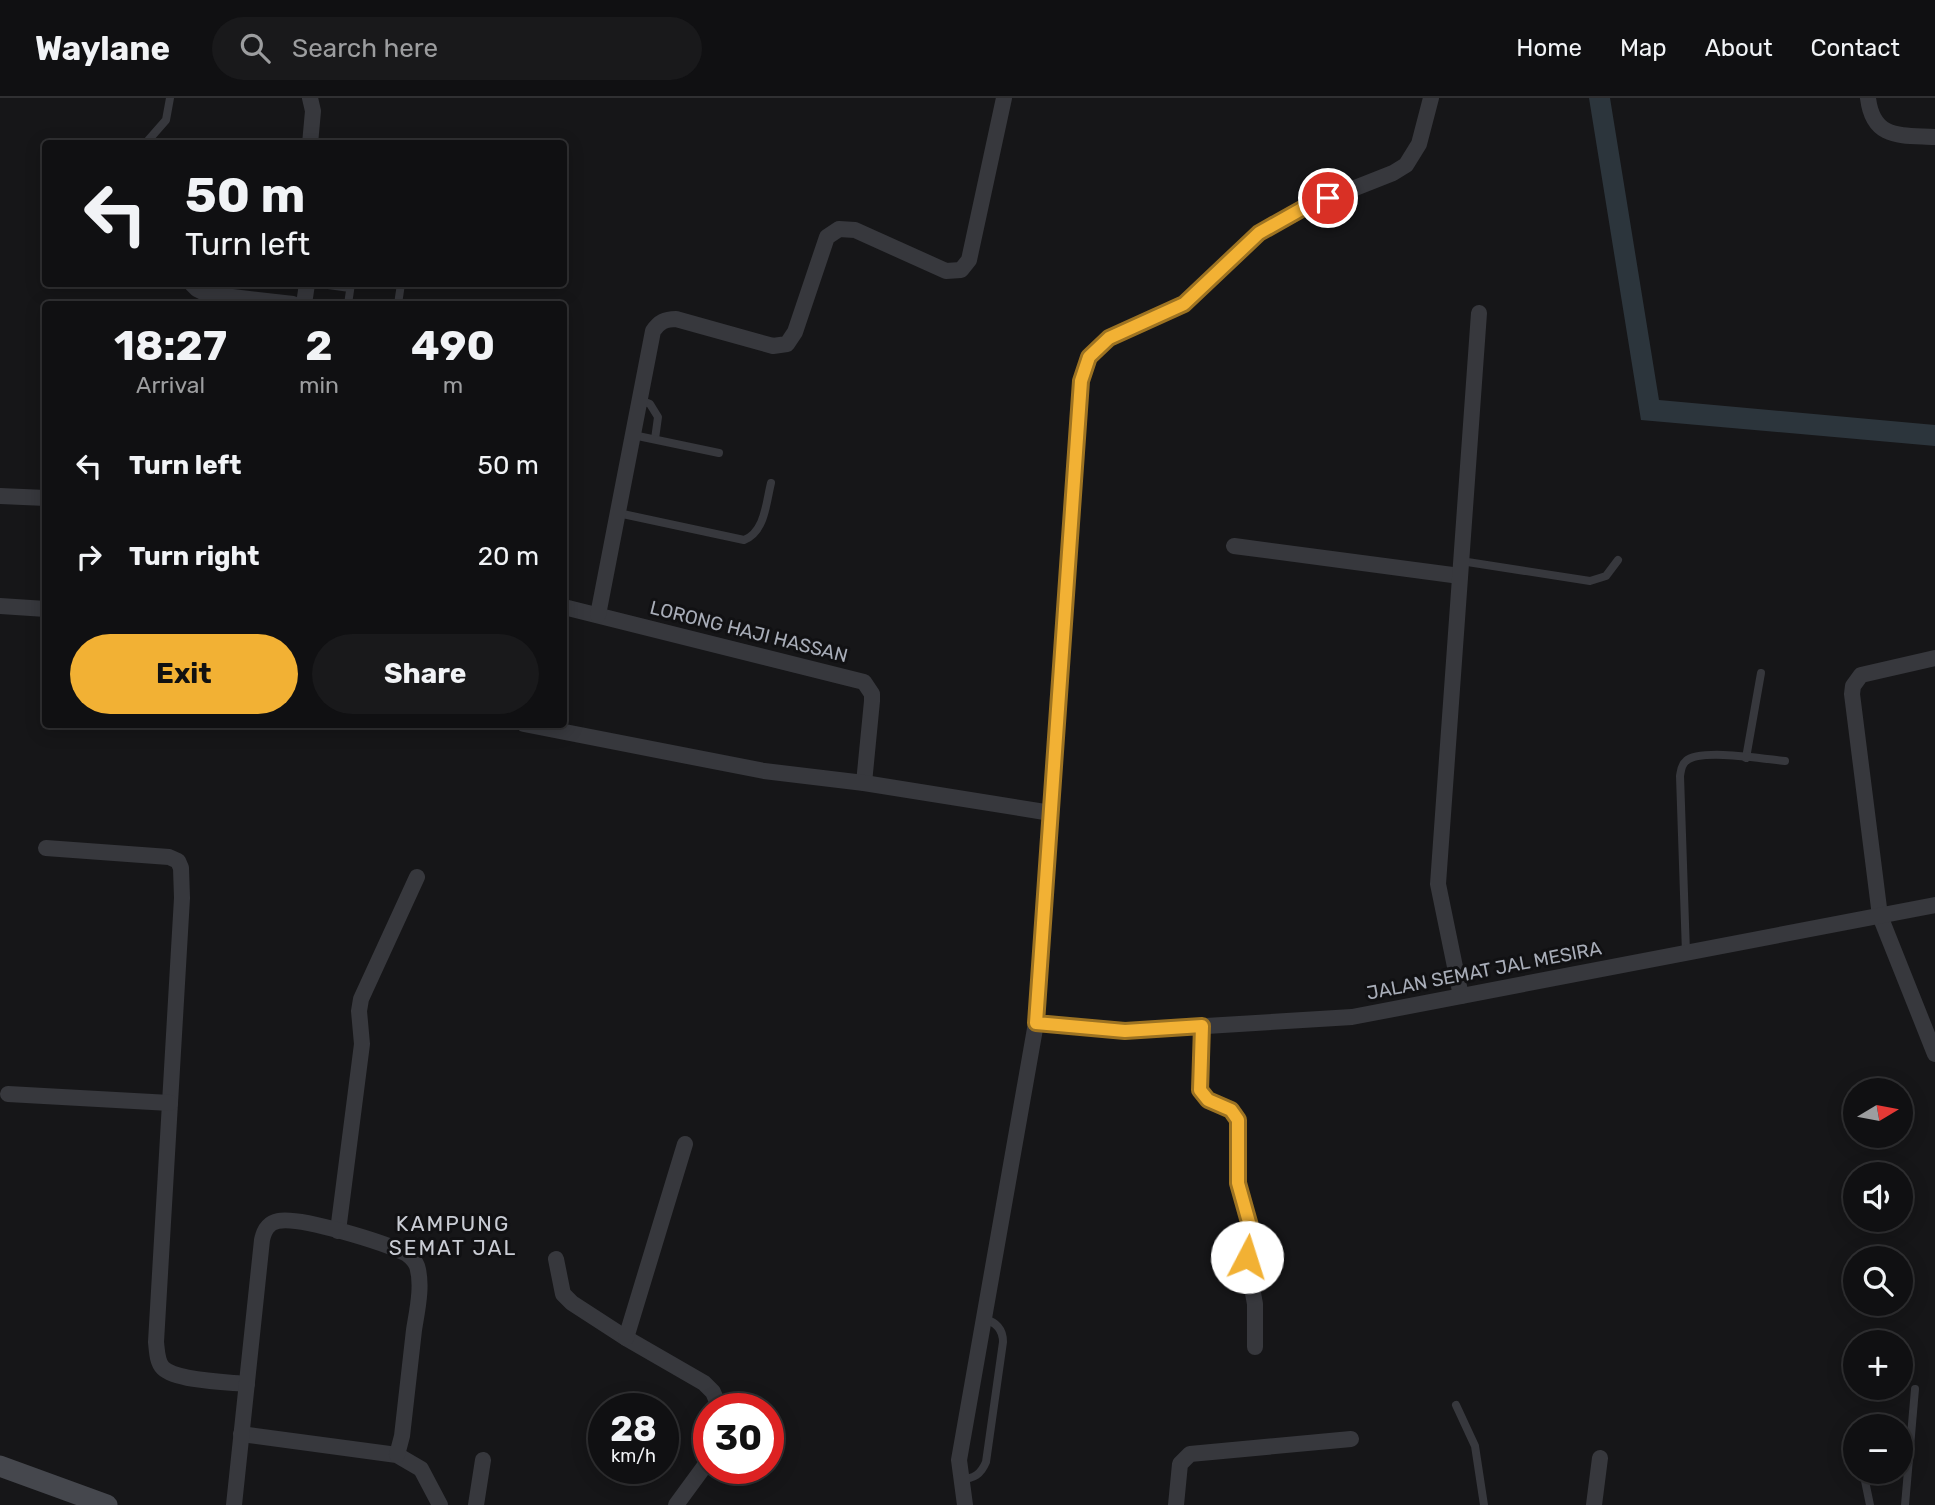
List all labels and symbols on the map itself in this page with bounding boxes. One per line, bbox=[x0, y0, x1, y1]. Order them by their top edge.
pin bbox=[1298, 168, 1358, 228]
street label: LORONG HAJI HASSAN bbox=[648, 596, 850, 667]
street label: JALAN SEMAT JAL MESIRA bbox=[1365, 936, 1604, 1005]
north arrow bbox=[1843, 1078, 1913, 1148]
district label: KAMPUNG SEMAT JAL bbox=[389, 1211, 517, 1260]
position arrow bbox=[1210, 1220, 1284, 1294]
speed limit sign: 30 bbox=[693, 1393, 784, 1484]

